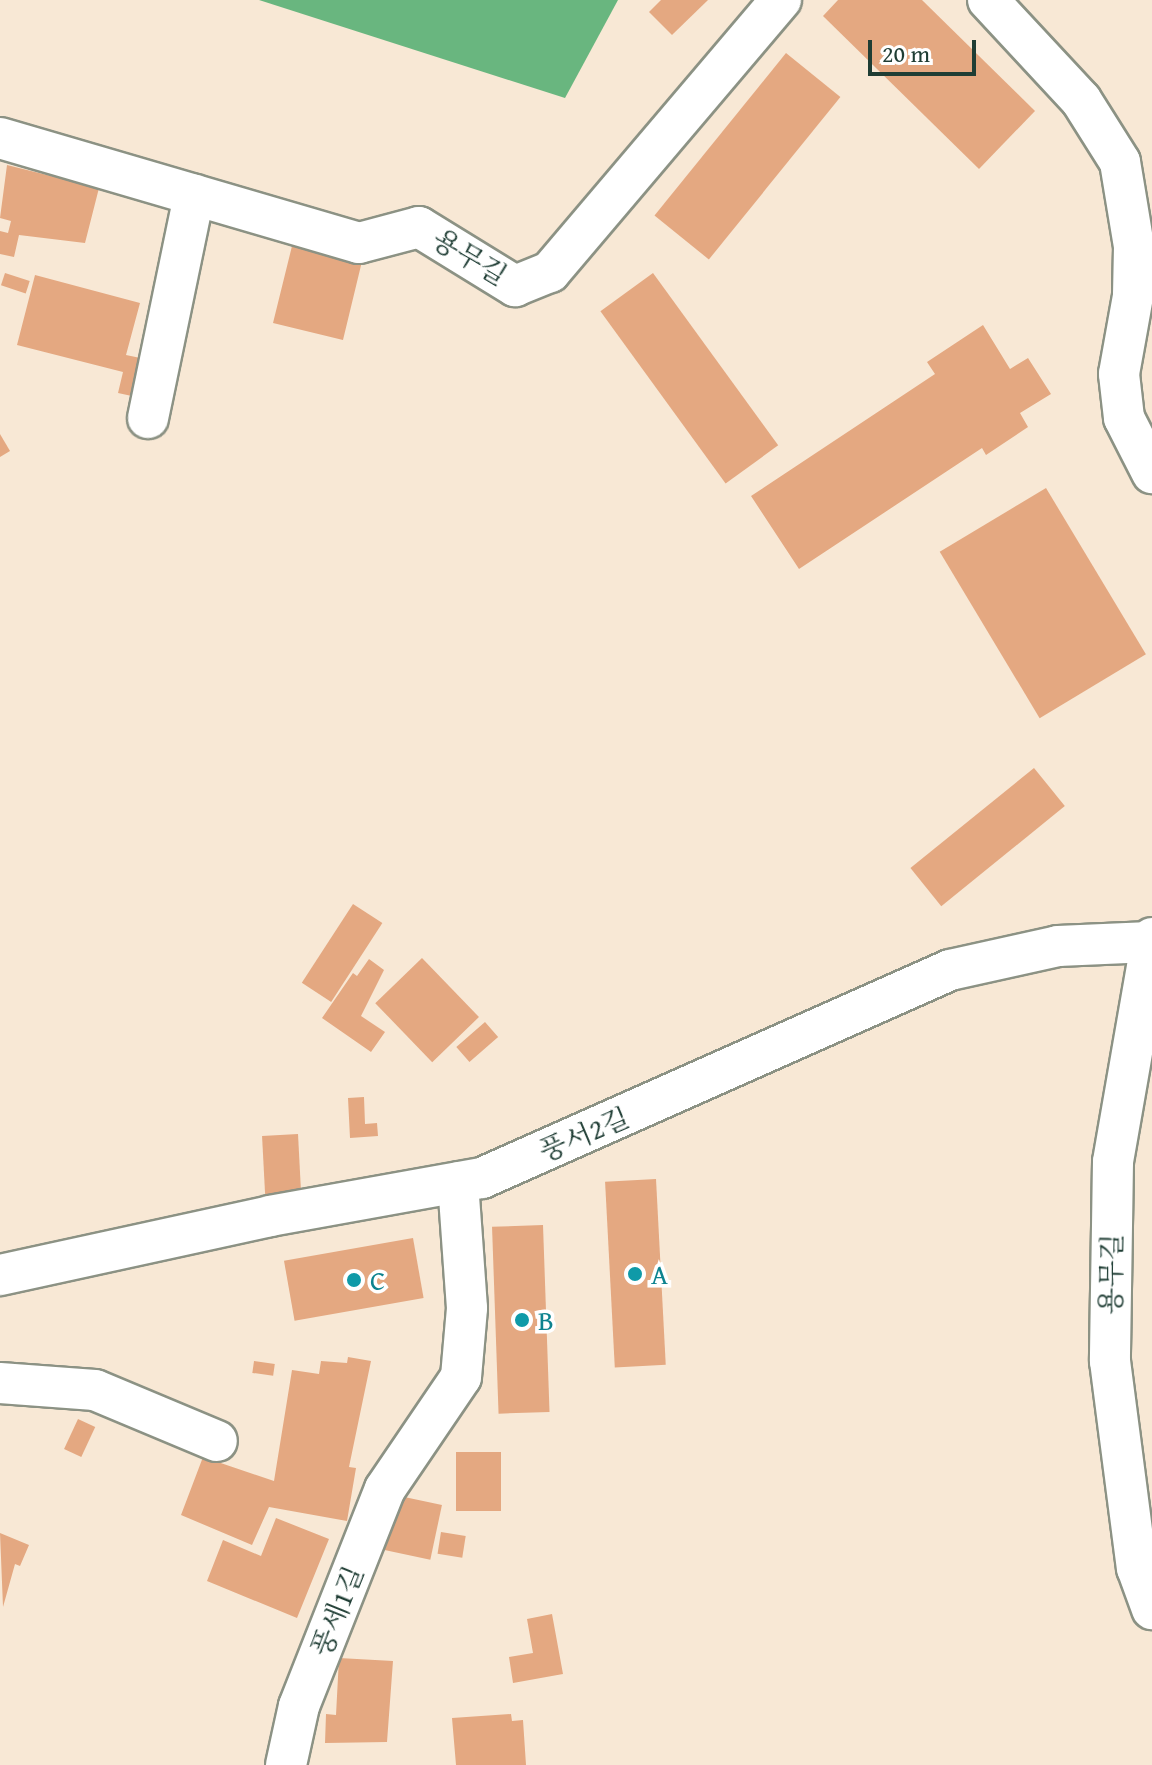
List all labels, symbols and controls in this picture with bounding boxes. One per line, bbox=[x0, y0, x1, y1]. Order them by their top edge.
scale bar bbox=[872, 24, 980, 74]
text: 20 m bbox=[882, 36, 930, 71]
street label: 용무길 bbox=[427, 222, 513, 292]
street label: 풍서2길 bbox=[534, 1100, 634, 1168]
street label: 용무길 bbox=[1093, 1233, 1129, 1315]
place label: A bbox=[651, 1257, 668, 1291]
place label: C bbox=[370, 1263, 385, 1297]
marker: A bbox=[626, 1265, 644, 1283]
marker: C bbox=[345, 1271, 363, 1289]
place label: B bbox=[538, 1303, 554, 1337]
marker: B bbox=[513, 1311, 531, 1329]
street label: 풍세1길 bbox=[304, 1561, 370, 1661]

